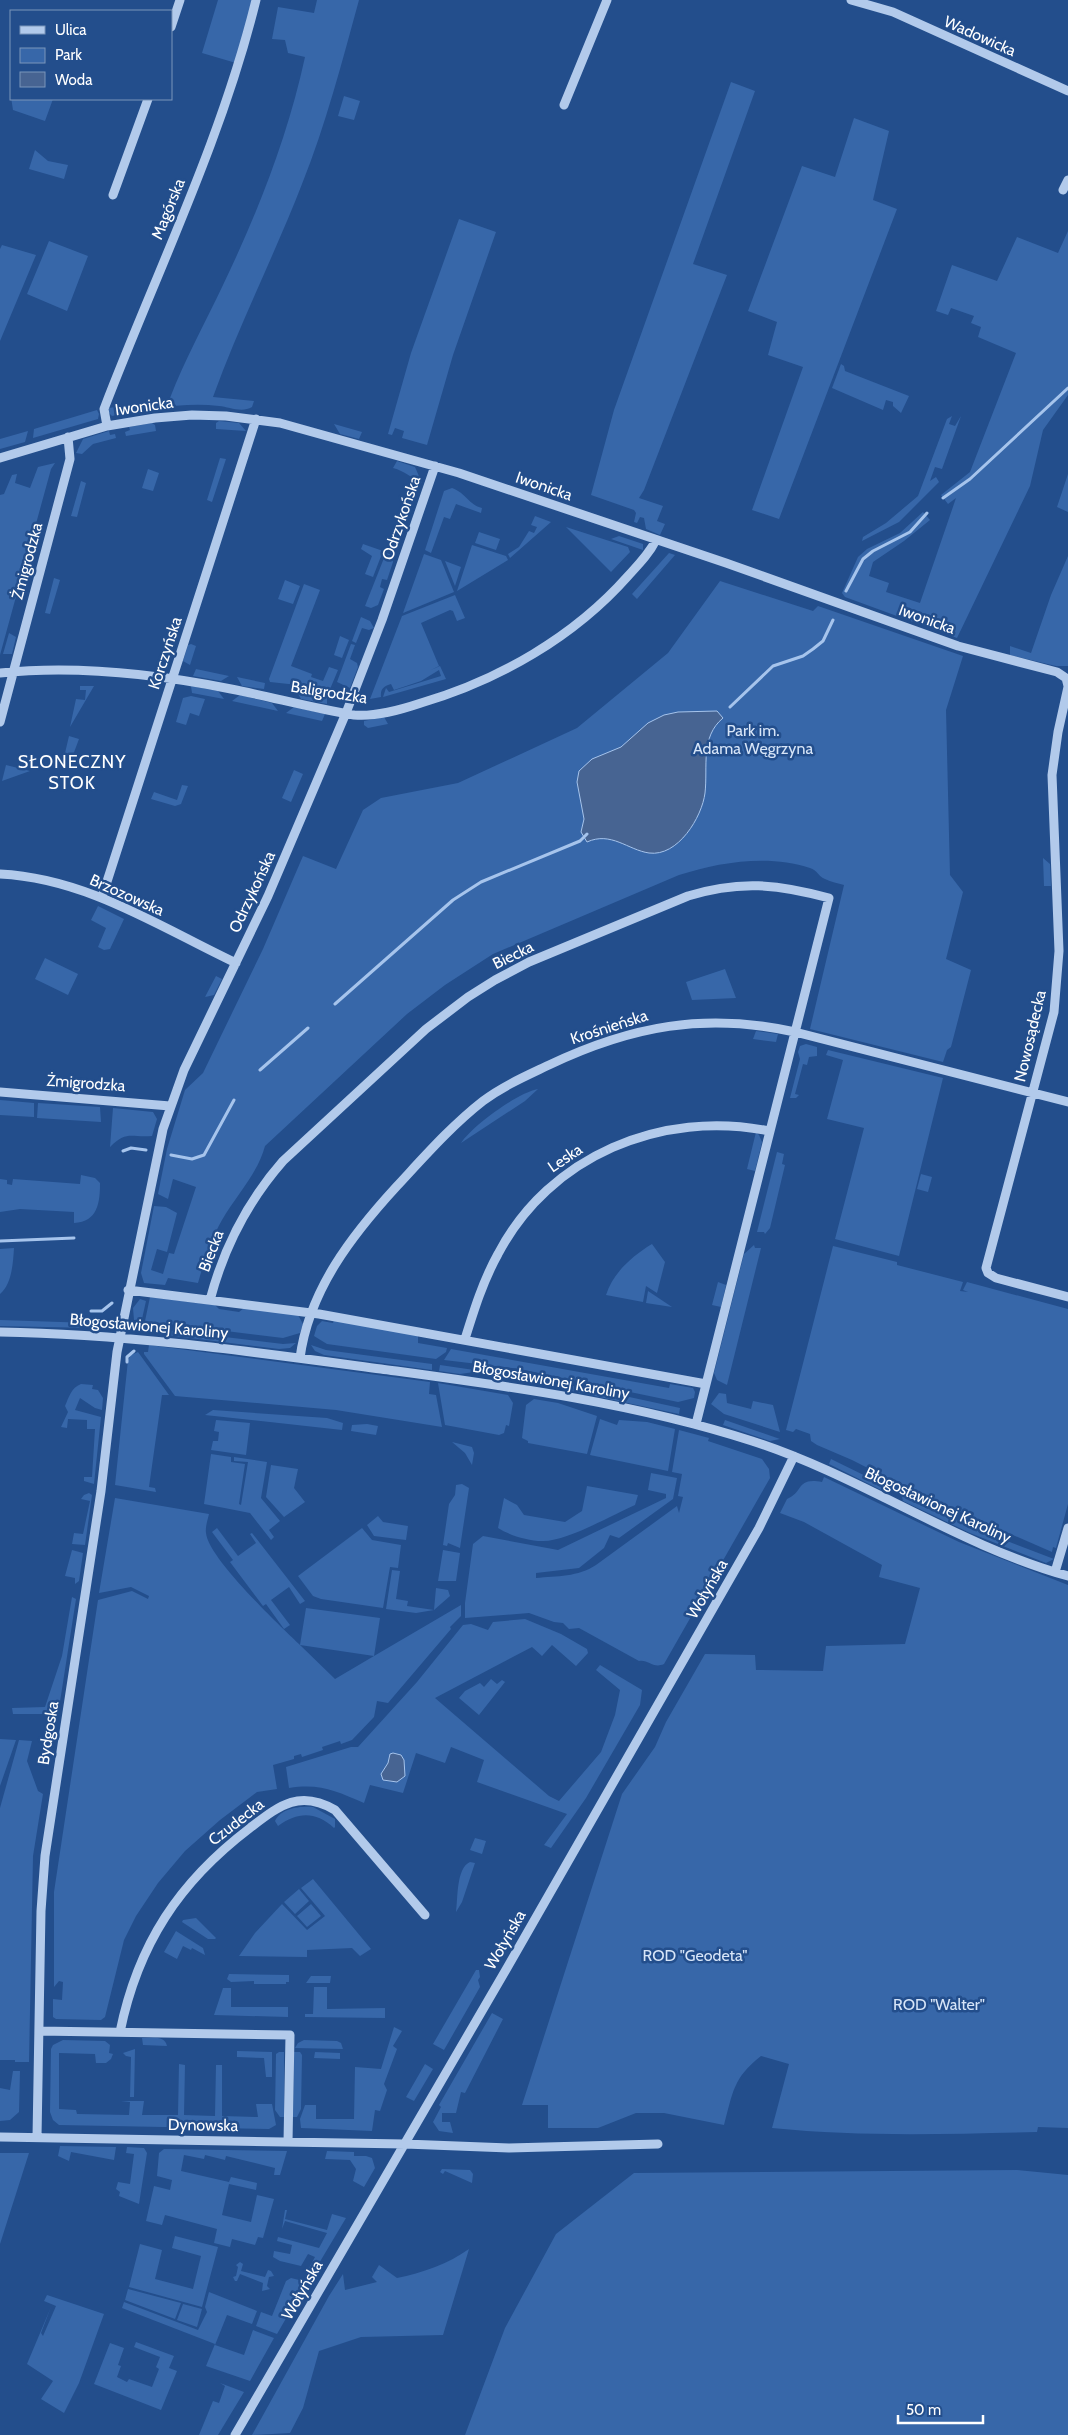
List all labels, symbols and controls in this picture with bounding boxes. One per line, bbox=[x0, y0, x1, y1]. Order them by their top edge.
legend bbox=[10, 10, 172, 100]
street label: Wadowicka bbox=[941, 12, 1019, 60]
text: Ulica bbox=[55, 21, 87, 39]
text: Park bbox=[55, 46, 82, 64]
text: Woda bbox=[55, 71, 93, 89]
street label: Magórska bbox=[147, 176, 189, 242]
street label: Iwonicka bbox=[114, 392, 175, 419]
street label: Iwonicka bbox=[513, 467, 575, 505]
street label: Odrzykońska bbox=[378, 473, 424, 563]
street label: Żmigrodzka bbox=[8, 520, 46, 602]
street label: Iwonicka bbox=[896, 600, 958, 638]
street label: Korczyńska bbox=[144, 614, 186, 692]
street label: Baligrodzka bbox=[289, 677, 369, 707]
park label: Park im. Adama Węgrzyna bbox=[693, 721, 813, 758]
district label: SŁONECZNY STOK bbox=[18, 751, 126, 794]
street label: Odrzykońska bbox=[225, 848, 279, 936]
street label: Brzozowska bbox=[87, 870, 168, 920]
street label: Biecka bbox=[489, 937, 537, 973]
street label: Nowosądecka bbox=[1010, 988, 1050, 1084]
street label: Krośnieńska bbox=[568, 1005, 650, 1048]
street label: Żmigrodzka bbox=[46, 1071, 126, 1095]
street label: Leska bbox=[544, 1139, 586, 1176]
street label: Biecka bbox=[194, 1227, 228, 1275]
street label: Błogosławionej Karoliny bbox=[69, 1310, 229, 1342]
street label: Błogosławionej Karoliny bbox=[471, 1357, 631, 1403]
street label: Błogosławionej Karoliny bbox=[862, 1463, 1014, 1547]
street label: Wołyńska bbox=[682, 1556, 732, 1622]
street label: Bydgoska bbox=[34, 1700, 62, 1766]
street label: Czudecka bbox=[205, 1794, 268, 1849]
street label: Wołyńska bbox=[480, 1907, 530, 1973]
park label: ROD "Geodeta" bbox=[643, 1946, 747, 1965]
park label: ROD "Walter" bbox=[893, 1995, 985, 2014]
street label: Dynowska bbox=[168, 2115, 239, 2135]
street label: Wołyńska bbox=[277, 2257, 327, 2323]
scale bar bbox=[898, 2392, 983, 2424]
text: 50 m bbox=[906, 2401, 941, 2419]

